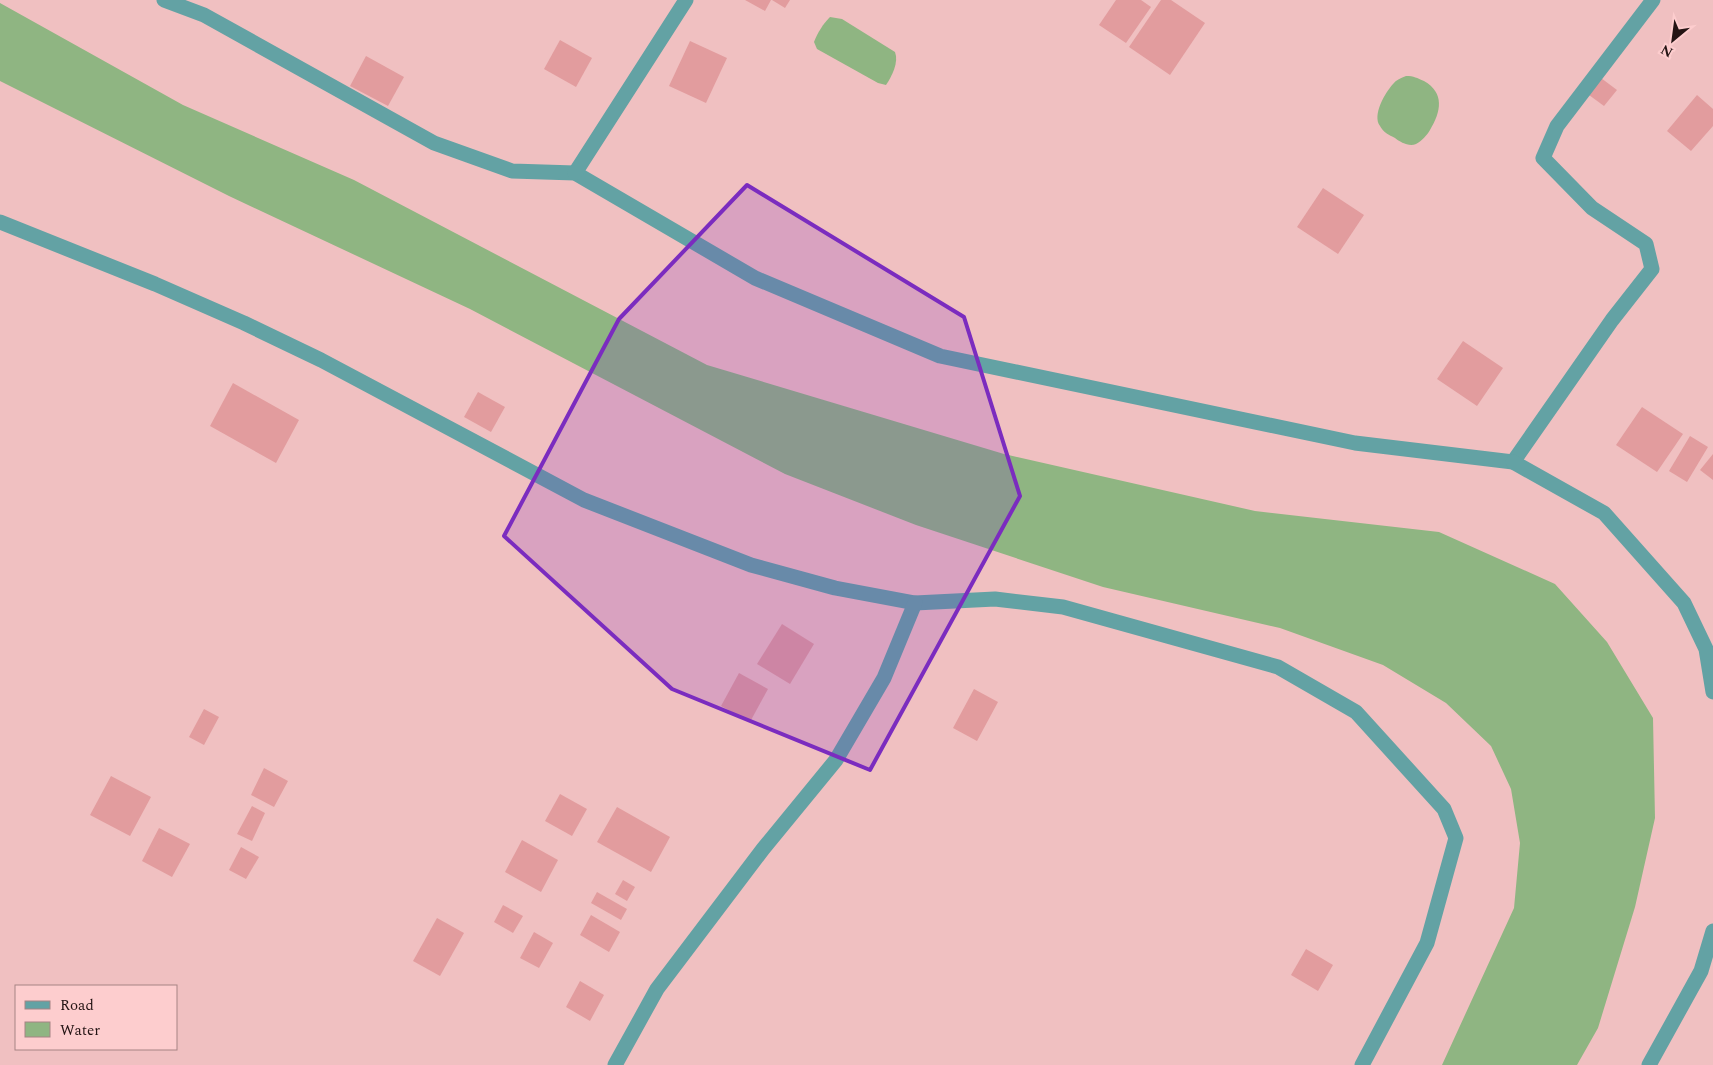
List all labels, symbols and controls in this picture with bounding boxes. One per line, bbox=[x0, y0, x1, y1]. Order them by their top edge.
north arrow bbox=[1648, 15, 1698, 65]
text: N bbox=[1657, 39, 1677, 63]
legend bbox=[15, 985, 178, 1050]
text: Road bbox=[60, 994, 94, 1017]
text: Water bbox=[60, 1019, 100, 1042]

